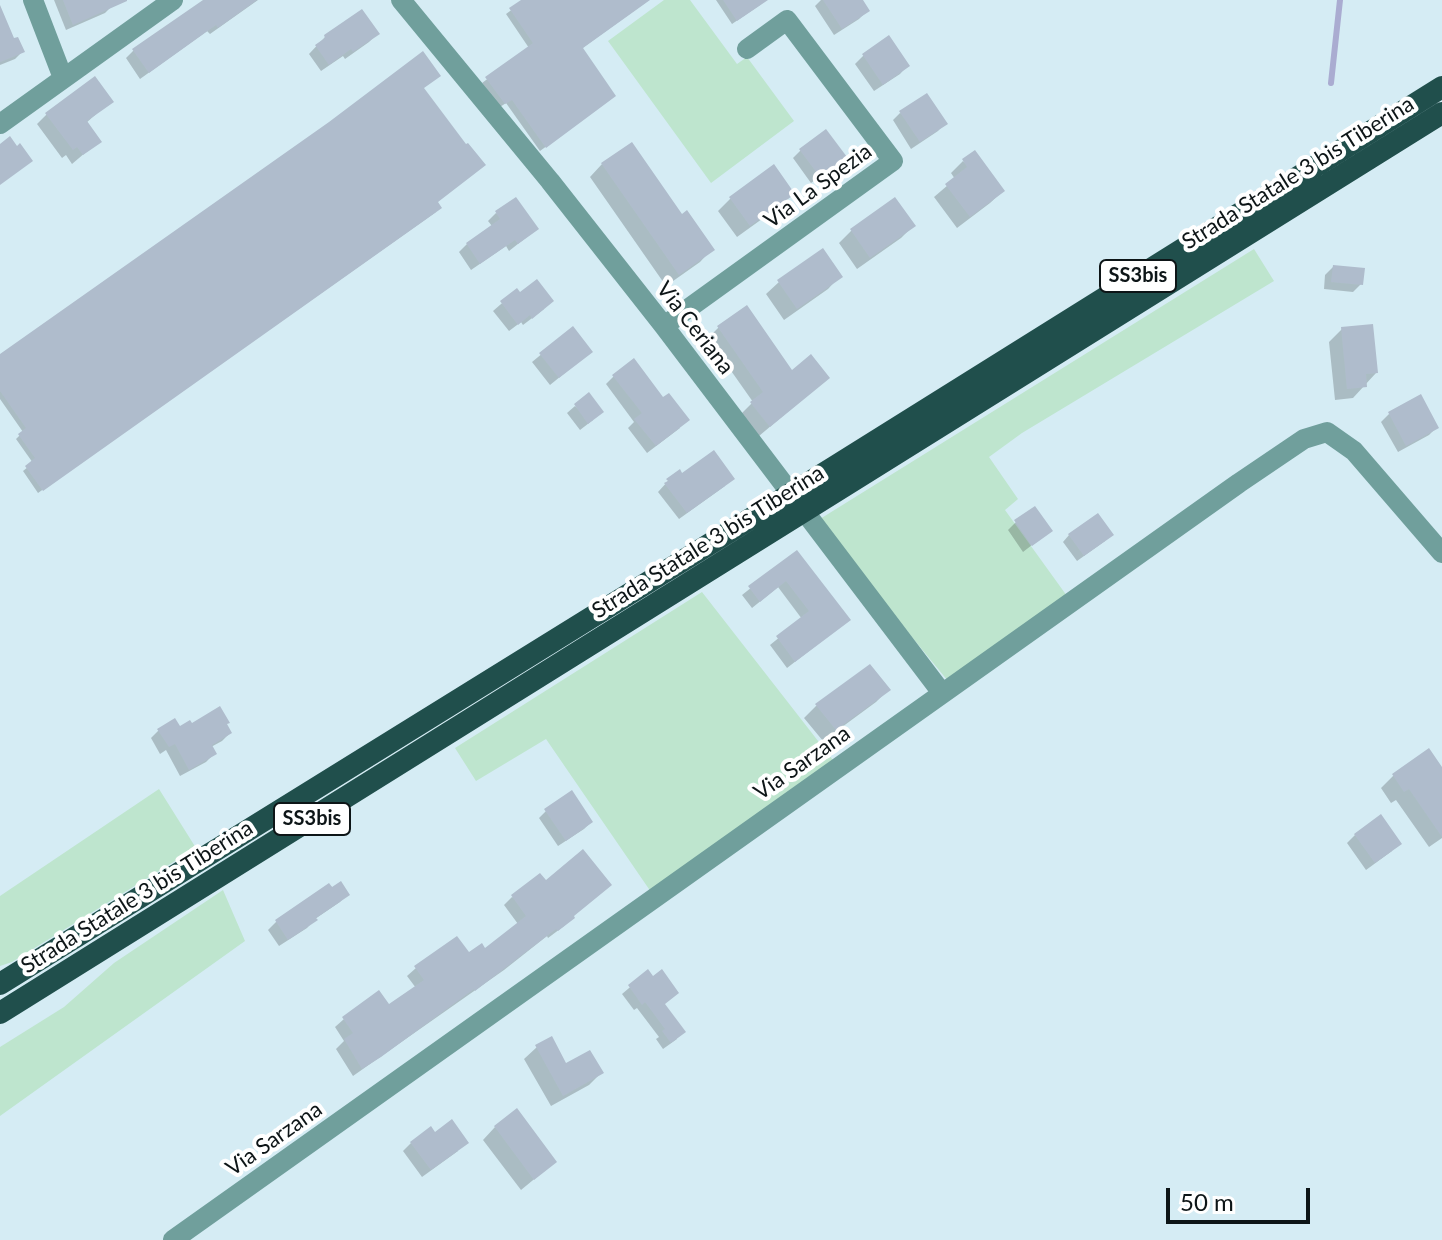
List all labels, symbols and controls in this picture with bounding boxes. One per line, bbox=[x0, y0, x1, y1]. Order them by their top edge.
street label: Strada Statale 3 bis Tiberina bbox=[1177, 91, 1419, 255]
street label: Via La Spezia bbox=[759, 138, 877, 234]
road number: SS3bis bbox=[1100, 260, 1176, 292]
street label: Via Ceriana bbox=[651, 276, 739, 380]
street label: Strada Statale 3 bis Tiberina bbox=[587, 460, 829, 624]
street label: Via Sarzana bbox=[749, 720, 855, 806]
road number: SS3bis bbox=[274, 803, 350, 835]
street label: Strada Statale 3 bis Tiberina bbox=[16, 815, 258, 979]
street label: Via Sarzana bbox=[221, 1096, 327, 1182]
scale bar bbox=[1170, 1172, 1314, 1222]
text: 50 m bbox=[1180, 1187, 1234, 1216]

